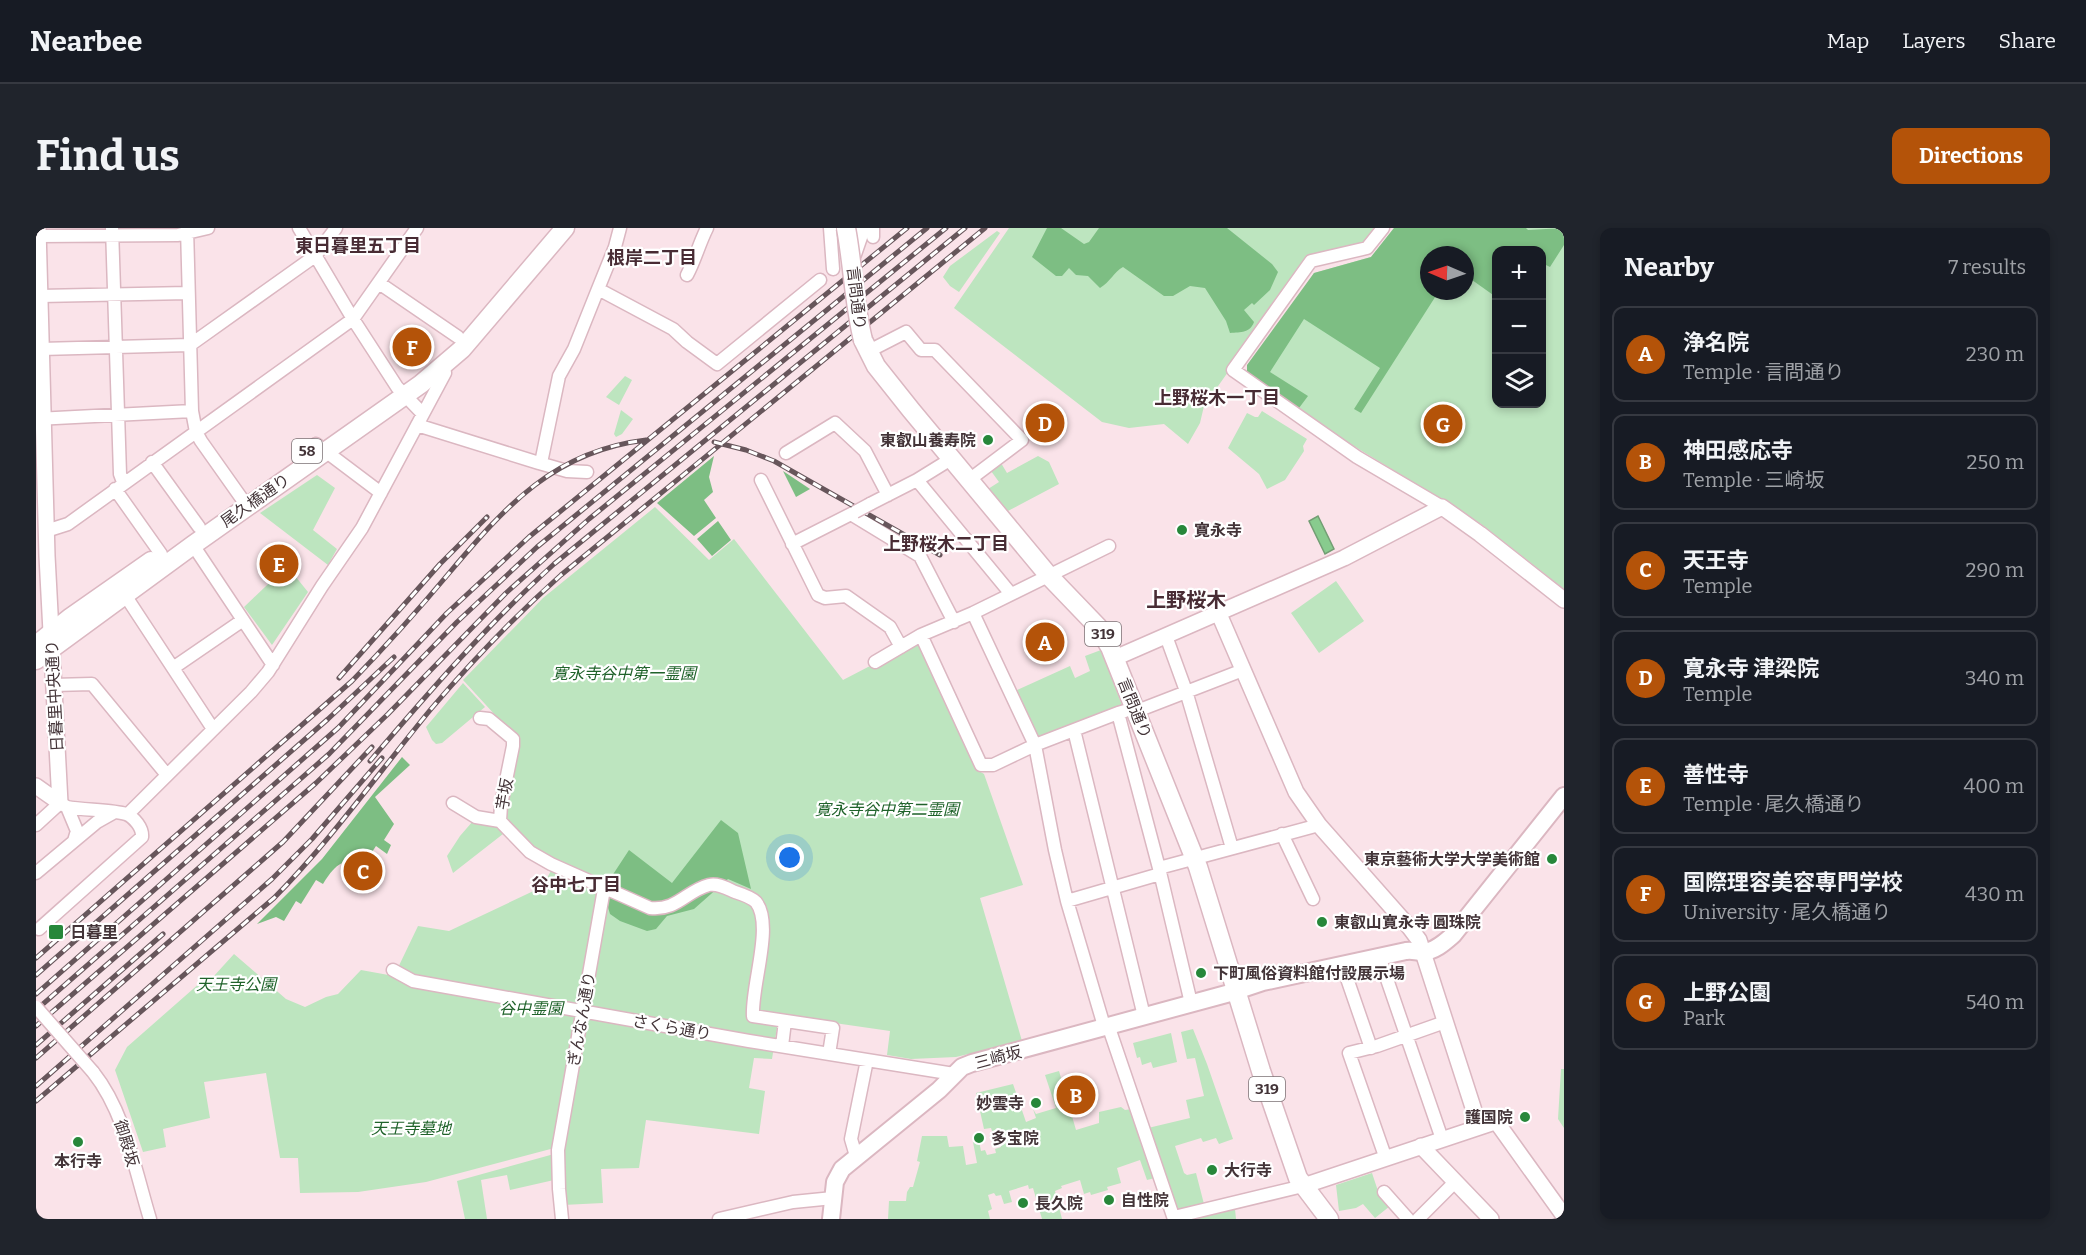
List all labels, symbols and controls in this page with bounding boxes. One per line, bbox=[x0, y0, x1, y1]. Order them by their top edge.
text: Nearbee bbox=[30, 25, 142, 58]
text: Map bbox=[1827, 28, 1869, 54]
text: Layers bbox=[1902, 28, 1966, 54]
text: Share bbox=[1999, 28, 2056, 54]
button: Directions bbox=[1892, 128, 2050, 184]
text: Find us bbox=[36, 131, 180, 181]
district label: 東日暮里五丁目 bbox=[295, 235, 421, 257]
north arrow bbox=[1420, 246, 1474, 300]
map controls bbox=[1492, 246, 1546, 408]
button: + bbox=[1492, 246, 1546, 300]
district label: 根岸二丁目 bbox=[607, 247, 697, 269]
text: Nearby bbox=[1624, 252, 1714, 283]
text: 7 results bbox=[1948, 255, 2026, 279]
street label: 言問通り bbox=[843, 265, 870, 331]
button: − bbox=[1492, 300, 1546, 354]
pin: F bbox=[392, 324, 431, 370]
text: 浄名院 bbox=[1683, 329, 1749, 356]
text: A bbox=[1638, 342, 1653, 366]
text: 230 m bbox=[1966, 342, 2024, 366]
button: layers bbox=[1492, 354, 1546, 408]
text: Temple · 言問通り bbox=[1683, 360, 1845, 384]
district label: 上野桜木一丁目 bbox=[1154, 387, 1280, 409]
pin: D bbox=[1026, 400, 1064, 446]
pin: G bbox=[1424, 402, 1462, 446]
place label: 東叡山養寿院 bbox=[880, 431, 976, 450]
marker: 東叡山養寿院 bbox=[981, 433, 995, 447]
text: 神田感応寺 bbox=[1683, 437, 1793, 464]
road number: 58 bbox=[292, 439, 322, 463]
text: B bbox=[1639, 450, 1652, 474]
text: 250 m bbox=[1967, 450, 2024, 474]
text: Temple · 三崎坂 bbox=[1683, 468, 1825, 492]
street label: 尾久橋通り bbox=[217, 470, 294, 531]
place label: 寛永寺 bbox=[1194, 521, 1242, 540]
marker: 寛永寺 bbox=[1175, 523, 1189, 537]
district label: 上野桜木二丁目 bbox=[883, 533, 1009, 555]
pin: E bbox=[260, 542, 298, 586]
text: 天王寺 bbox=[1683, 547, 1749, 574]
text: C bbox=[1639, 558, 1652, 582]
text: 290 m bbox=[1966, 558, 2024, 582]
text: Temple bbox=[1683, 574, 1752, 598]
district label: 上野桜木 bbox=[1146, 588, 1226, 612]
pin: A bbox=[1026, 620, 1064, 664]
road number: 319 bbox=[1085, 622, 1121, 646]
street label: 日暮里中央通り bbox=[42, 640, 67, 752]
text: 寛永寺 津梁院 bbox=[1683, 655, 1819, 682]
park label: 寛永寺谷中第一霊園 bbox=[552, 664, 698, 683]
text: D bbox=[1638, 666, 1653, 690]
text: 340 m bbox=[1965, 666, 2024, 690]
street label: 言問通り bbox=[1114, 675, 1155, 741]
text: Temple bbox=[1683, 682, 1752, 706]
text: 善性寺 bbox=[1683, 761, 1749, 788]
text: E bbox=[1639, 774, 1652, 798]
text: 400 m bbox=[1964, 774, 2024, 798]
street label: 芋坂 bbox=[492, 777, 517, 812]
text: Temple · 尾久橋通り bbox=[1683, 792, 1865, 816]
park label: 寛永寺谷中第二霊園 bbox=[815, 800, 961, 819]
your location bbox=[775, 843, 804, 872]
pin: C bbox=[344, 848, 382, 894]
place label: 東京藝術大学大学美術館 bbox=[1364, 850, 1540, 869]
marker: 東京藝術大学大学美術館 bbox=[1545, 852, 1559, 866]
text: 国際理容美容専門学校 bbox=[1683, 869, 1903, 896]
district label: 谷中七丁目 bbox=[531, 874, 621, 896]
text: F bbox=[1640, 882, 1651, 906]
text: 430 m bbox=[1965, 882, 2024, 906]
text: University · 尾久橋通り bbox=[1683, 900, 1891, 924]
place label: 東叡山寛永寺 圓珠院 bbox=[1334, 913, 1481, 932]
marker: 東叡山寛永寺 圓珠院 bbox=[1315, 915, 1329, 929]
marker: 日暮里 bbox=[47, 923, 65, 941]
place label: 日暮里 bbox=[70, 923, 118, 942]
place label: 下町風俗資料館付設展示場 bbox=[1213, 964, 1405, 983]
marker: 下町風俗資料館付設展示場 bbox=[1194, 966, 1208, 980]
street label: ぎんなん通り bbox=[564, 970, 599, 1068]
park label: 天王寺公園 bbox=[196, 975, 278, 994]
text: 上野公園 bbox=[1683, 979, 1771, 1006]
text: G bbox=[1638, 990, 1653, 1014]
text: 540 m bbox=[1966, 990, 2024, 1014]
park label: 谷中霊園 bbox=[499, 999, 565, 1018]
text: Park bbox=[1683, 1006, 1725, 1030]
street label: さくら通り bbox=[631, 1011, 713, 1044]
street label: 三崎坂 bbox=[972, 1042, 1024, 1073]
pin: B bbox=[1056, 1072, 1096, 1118]
road number: 319 bbox=[1249, 1077, 1285, 1101]
place label: 妙雲寺 bbox=[976, 1094, 1024, 1113]
marker: 妙雲寺 bbox=[1029, 1096, 1043, 1110]
place label: 護国院 bbox=[1465, 1108, 1513, 1127]
marker: 護国院 bbox=[1518, 1110, 1532, 1124]
street label: 御殿坂 bbox=[110, 1117, 143, 1169]
park label: 天王寺墓地 bbox=[371, 1119, 453, 1138]
place label: 多宝院 bbox=[991, 1129, 1039, 1148]
marker: 多宝院 bbox=[972, 1131, 986, 1145]
marker: 本行寺 bbox=[71, 1135, 85, 1149]
place label: 本行寺 bbox=[54, 1152, 102, 1171]
place label: 大行寺 bbox=[1224, 1161, 1272, 1180]
marker: 大行寺 bbox=[1205, 1163, 1219, 1177]
place label: 自性院 bbox=[1121, 1191, 1169, 1210]
marker: 自性院 bbox=[1102, 1193, 1116, 1207]
place label: 長久院 bbox=[1035, 1194, 1083, 1213]
marker: 長久院 bbox=[1016, 1196, 1030, 1210]

